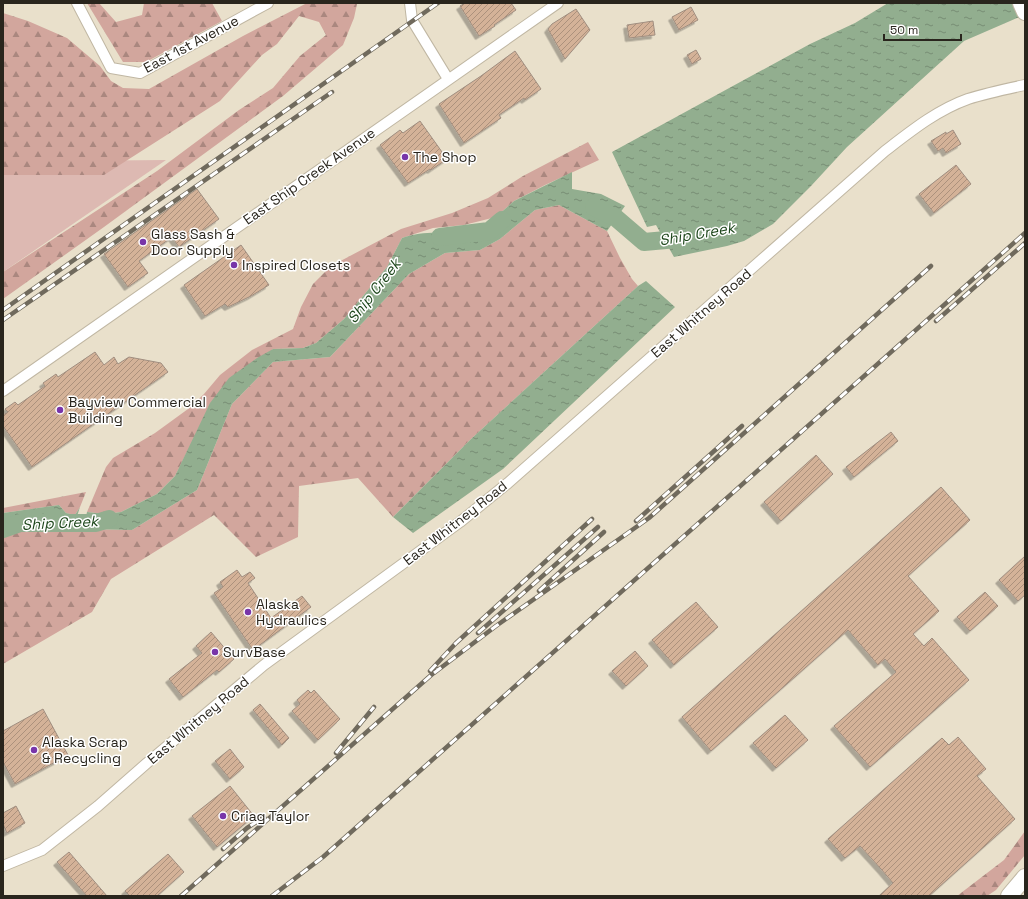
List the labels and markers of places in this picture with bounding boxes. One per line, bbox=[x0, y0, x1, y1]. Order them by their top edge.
place label: The Shop bbox=[413, 148, 477, 166]
marker: The Shop bbox=[400, 152, 410, 162]
place label: Glass Sash & Door Supply bbox=[151, 225, 235, 259]
marker: Glass Sash & Door Supply bbox=[138, 237, 148, 247]
place label: Inspired Closets bbox=[242, 256, 350, 274]
marker: Inspired Closets bbox=[229, 260, 239, 270]
place label: Bayview Commercial Building bbox=[68, 393, 206, 427]
marker: Bayview Commercial Building bbox=[55, 405, 65, 415]
place label: Alaska Hydraulics bbox=[256, 595, 327, 629]
marker: Alaska Hydraulics bbox=[243, 607, 253, 617]
place label: SurvBase bbox=[223, 643, 286, 661]
marker: SurvBase bbox=[210, 647, 220, 657]
place label: Alaska Scrap & Recycling bbox=[42, 733, 128, 767]
marker: Alaska Scrap & Recycling bbox=[29, 745, 39, 755]
place label: Criag Taylor bbox=[231, 807, 310, 825]
marker: Criag Taylor bbox=[218, 811, 228, 821]

